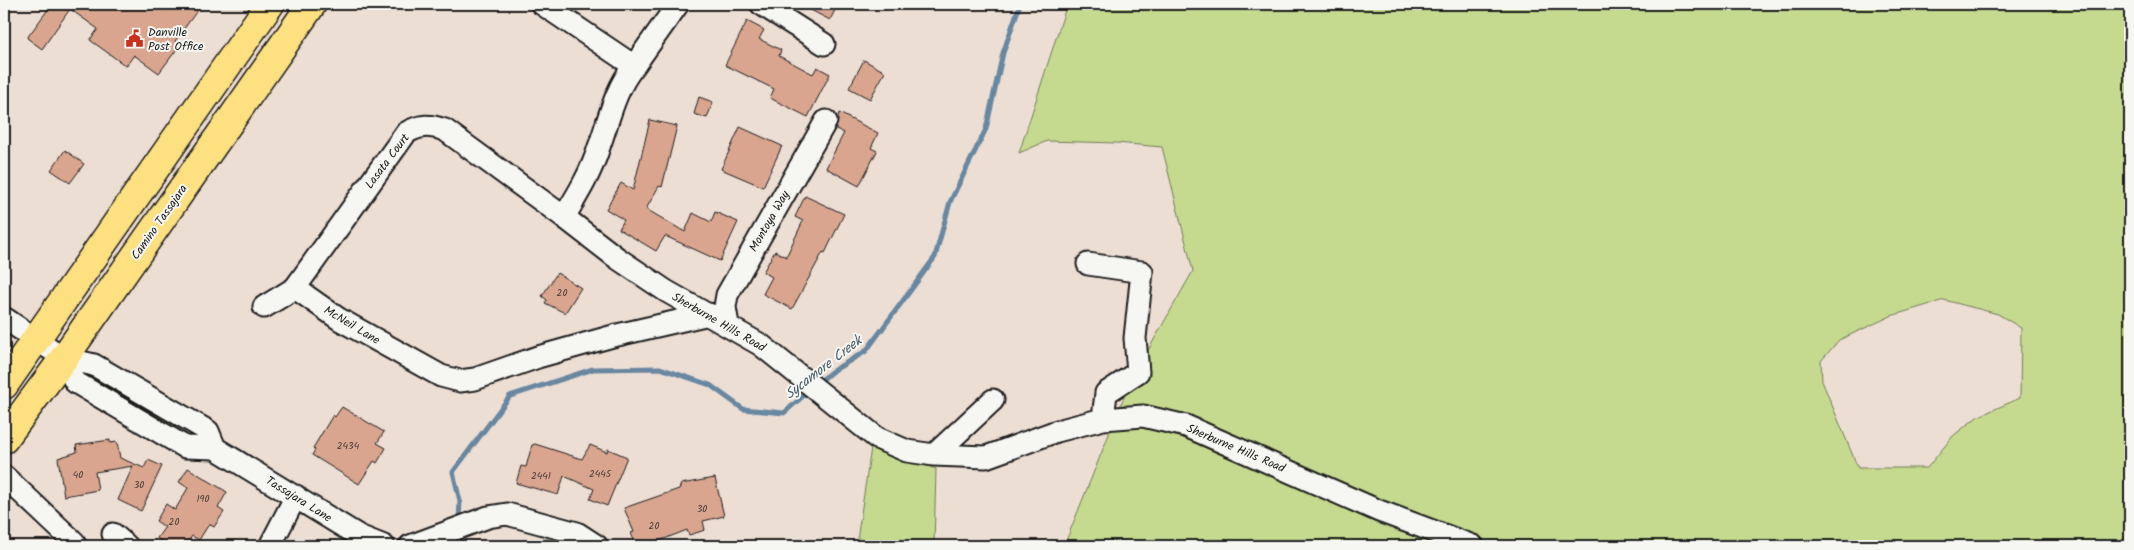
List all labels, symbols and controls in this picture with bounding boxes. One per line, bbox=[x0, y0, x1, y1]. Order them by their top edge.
place label: Danville Post Office bbox=[148, 23, 204, 56]
public building icon: Danville Post Office bbox=[124, 29, 144, 49]
street label: Lasata Court bbox=[360, 129, 415, 193]
street label: Camino Tassajara bbox=[126, 180, 193, 264]
street label: Montoya Way bbox=[744, 187, 795, 255]
house number: 20 bbox=[557, 285, 567, 301]
street label: Sherburne Hills Road bbox=[668, 288, 770, 358]
street label: McNeil Lane bbox=[320, 301, 384, 350]
water label: Sycamore Creek bbox=[780, 329, 869, 405]
street label: Sherburne Hills Road bbox=[1183, 419, 1289, 478]
house number: 2434 bbox=[337, 438, 360, 454]
house number: 2445 bbox=[589, 466, 612, 482]
house number: 40 bbox=[73, 467, 83, 483]
house number: 2441 bbox=[531, 468, 551, 484]
street label: Tassajara Lane bbox=[262, 472, 336, 528]
house number: 30 bbox=[134, 477, 144, 493]
house number: 190 bbox=[196, 491, 210, 507]
house number: 30 bbox=[697, 501, 707, 517]
house number: 20 bbox=[169, 514, 179, 530]
house number: 20 bbox=[649, 518, 659, 534]

